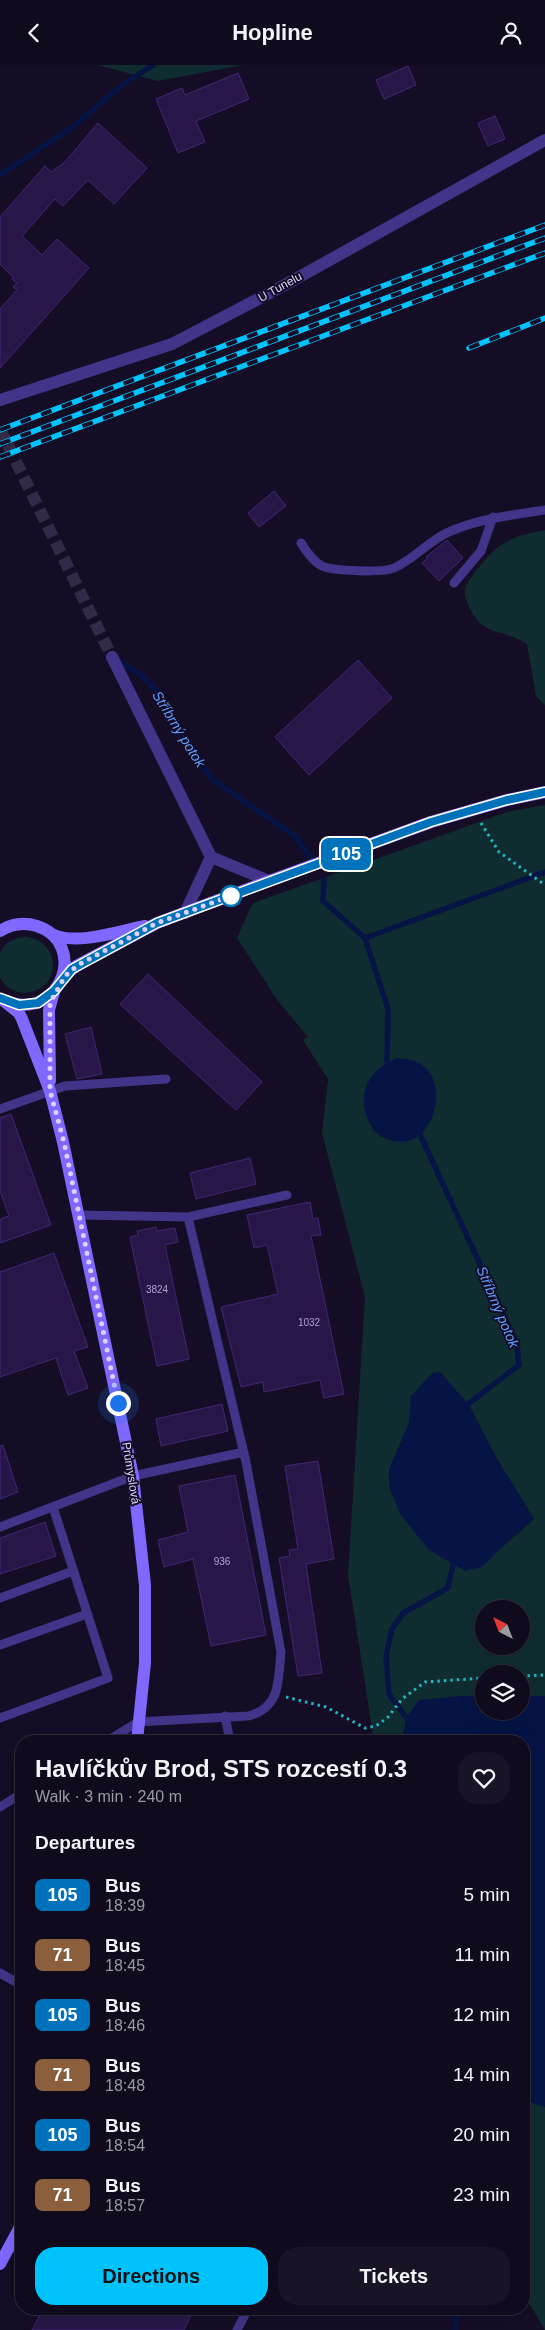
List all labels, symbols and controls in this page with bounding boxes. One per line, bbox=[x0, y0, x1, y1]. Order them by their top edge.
icon: back bbox=[20, 19, 48, 47]
icon: person bbox=[497, 19, 525, 47]
text: Hopline bbox=[232, 20, 313, 45]
street label: U Tunelu bbox=[256, 269, 304, 305]
water label: Stříbrný potok bbox=[149, 688, 209, 771]
line badge: 105 bbox=[317, 838, 375, 870]
text: 105 bbox=[331, 844, 361, 864]
unlabelled marker bbox=[220, 885, 242, 907]
water label: Stříbrný potok bbox=[474, 1264, 523, 1351]
house number: 3824 bbox=[146, 1284, 169, 1295]
house number: 1032 bbox=[298, 1317, 321, 1328]
your location bbox=[106, 1391, 131, 1416]
street label: Průmyslová bbox=[119, 1441, 143, 1505]
house number: 936 bbox=[214, 1556, 231, 1567]
north arrow bbox=[475, 1600, 530, 1655]
map controls bbox=[475, 1600, 530, 1720]
button: layers bbox=[475, 1665, 530, 1720]
button: heart bbox=[458, 1752, 510, 1804]
text: Havlíčkův Brod, STS rozcestí 0.3 bbox=[35, 1755, 407, 1782]
text: Walk · 3 min · 240 m bbox=[35, 1788, 182, 1805]
text: Departures bbox=[35, 1832, 135, 1853]
text: Bus bbox=[105, 1875, 141, 1896]
text: 5 min bbox=[464, 1884, 510, 1905]
text: 105 bbox=[47, 1885, 78, 1905]
text: 18:39 bbox=[105, 1897, 145, 1914]
text: Bus bbox=[105, 1935, 141, 1956]
text: 11 min bbox=[454, 1944, 510, 1965]
text: 71 bbox=[52, 1945, 73, 1965]
text: 18:45 bbox=[105, 1957, 145, 1974]
text: Bus bbox=[105, 1995, 141, 2016]
text: 12 min bbox=[453, 2004, 510, 2025]
text: 105 bbox=[47, 2005, 78, 2025]
text: 18:46 bbox=[105, 2017, 145, 2034]
text: Bus bbox=[105, 2055, 141, 2076]
text: 14 min bbox=[453, 2064, 510, 2085]
text: 71 bbox=[52, 2065, 73, 2085]
text: 18:48 bbox=[105, 2077, 145, 2094]
text: Bus bbox=[105, 2115, 141, 2136]
text: 20 min bbox=[453, 2124, 510, 2145]
text: 105 bbox=[47, 2125, 78, 2145]
text: 18:54 bbox=[105, 2137, 145, 2154]
text: Bus bbox=[105, 2175, 141, 2196]
text: 23 min bbox=[453, 2184, 510, 2205]
text: 71 bbox=[52, 2185, 73, 2205]
text: 18:57 bbox=[105, 2197, 145, 2214]
button: Directions bbox=[35, 2247, 268, 2305]
button: Tickets bbox=[278, 2247, 510, 2305]

